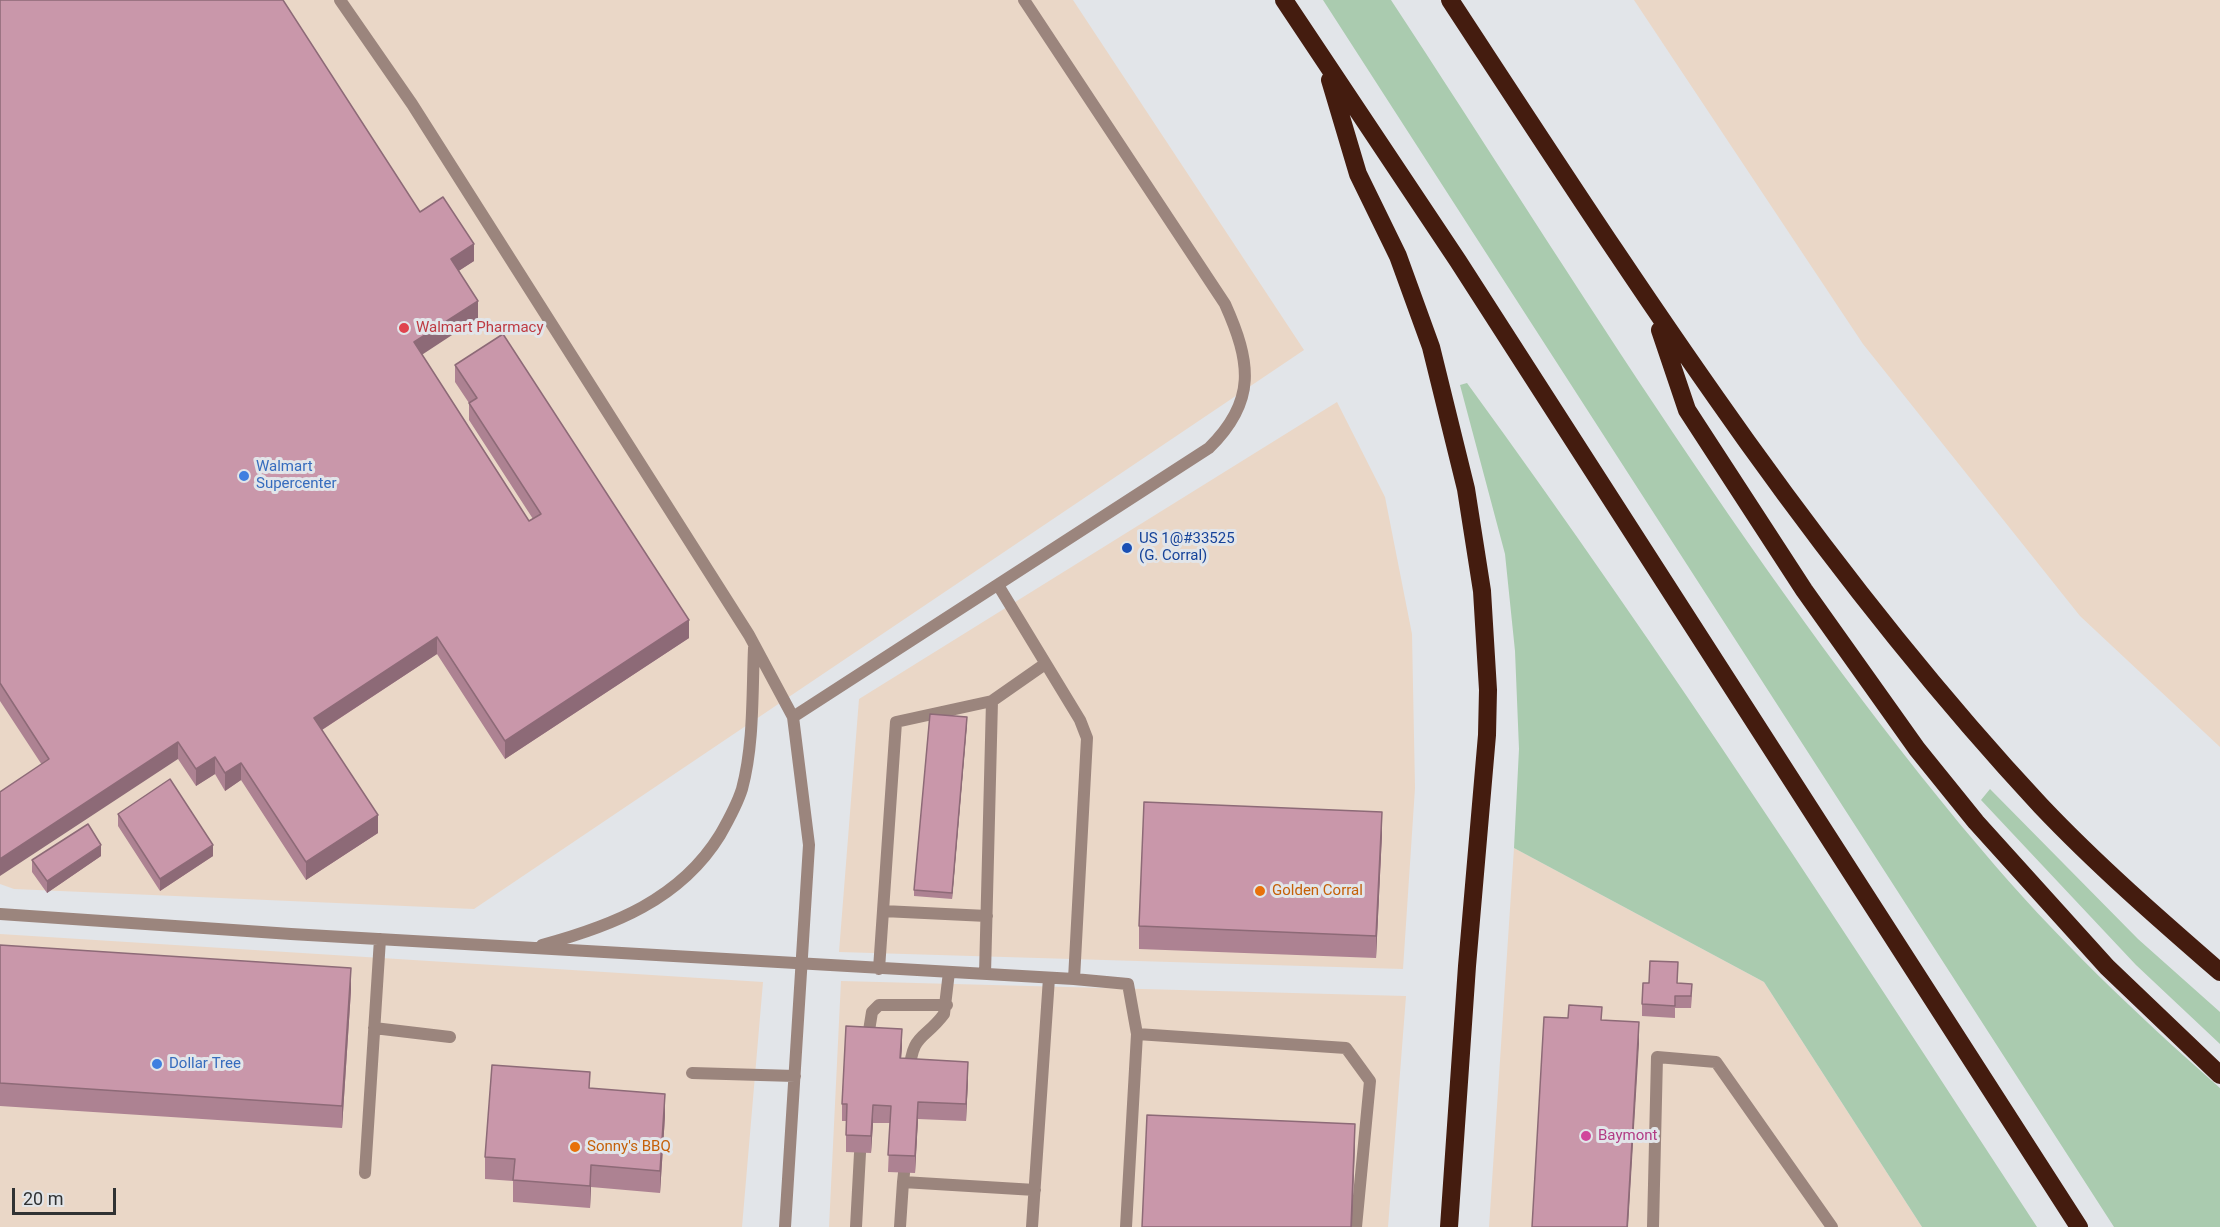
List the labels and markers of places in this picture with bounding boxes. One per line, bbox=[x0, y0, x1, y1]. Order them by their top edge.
place label: Walmart Pharmacy bbox=[416, 319, 543, 337]
marker: Walmart Pharmacy bbox=[397, 321, 411, 335]
place label: Walmart Supercenter bbox=[256, 458, 337, 493]
marker: Walmart Supercenter bbox=[237, 469, 251, 483]
place label: US 1@#33525 (G. Corral) bbox=[1139, 530, 1235, 565]
marker: US 1@#33525 (G. Corral) bbox=[1120, 541, 1134, 555]
place label: Golden Corral bbox=[1272, 882, 1363, 900]
marker: Golden Corral bbox=[1253, 884, 1267, 898]
place label: Dollar Tree bbox=[169, 1055, 241, 1073]
marker: Dollar Tree bbox=[150, 1057, 164, 1071]
place label: Baymont bbox=[1598, 1127, 1657, 1145]
marker: Baymont bbox=[1579, 1129, 1593, 1143]
place label: Sonny's BBQ bbox=[587, 1138, 671, 1156]
marker: Sonny's BBQ bbox=[568, 1140, 582, 1154]

